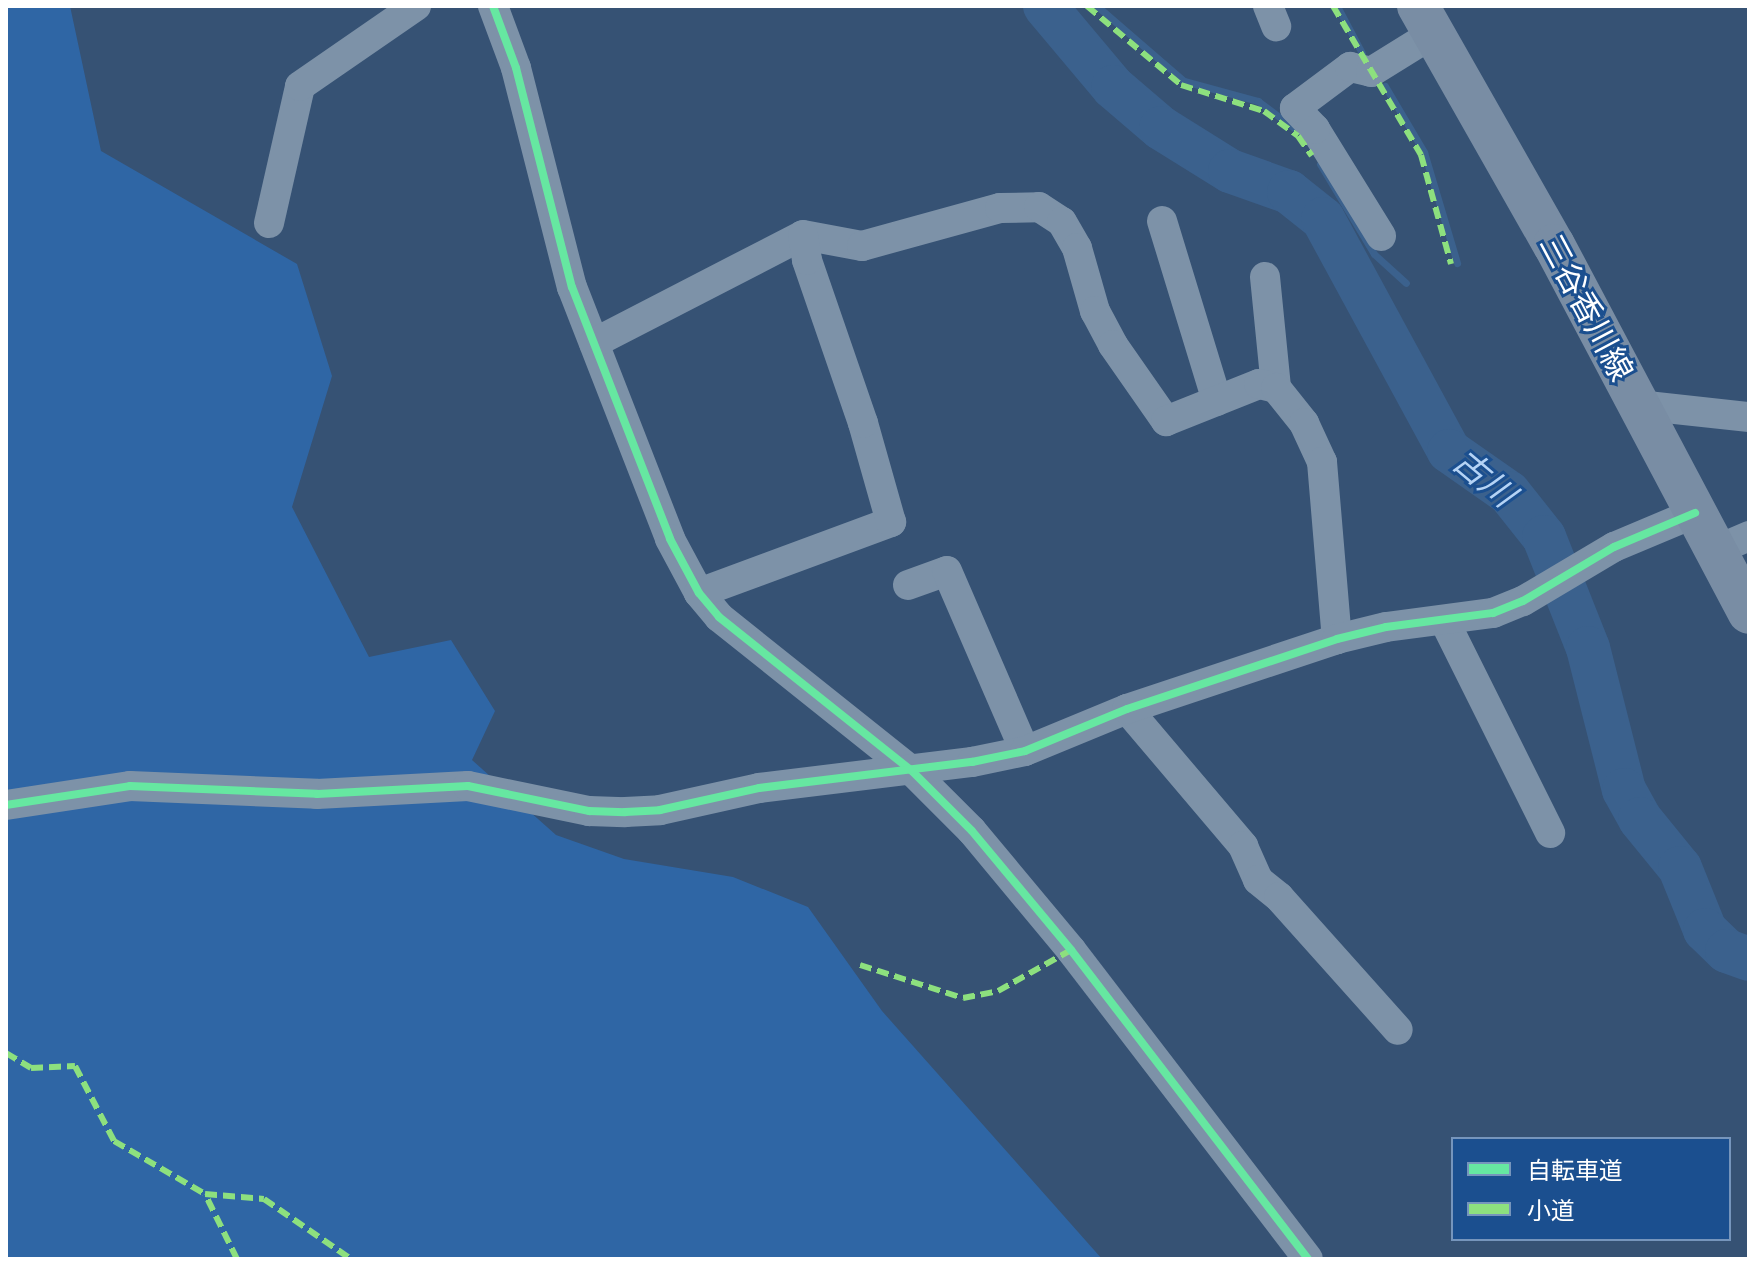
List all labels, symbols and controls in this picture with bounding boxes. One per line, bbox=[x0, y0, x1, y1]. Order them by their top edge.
street label: 三谷香川線 bbox=[1531, 228, 1641, 388]
water label: 古川 bbox=[1445, 441, 1523, 515]
legend bbox=[1451, 1137, 1731, 1241]
text: 自転車道 bbox=[1527, 1153, 1623, 1188]
text: 小道 bbox=[1527, 1193, 1575, 1228]

